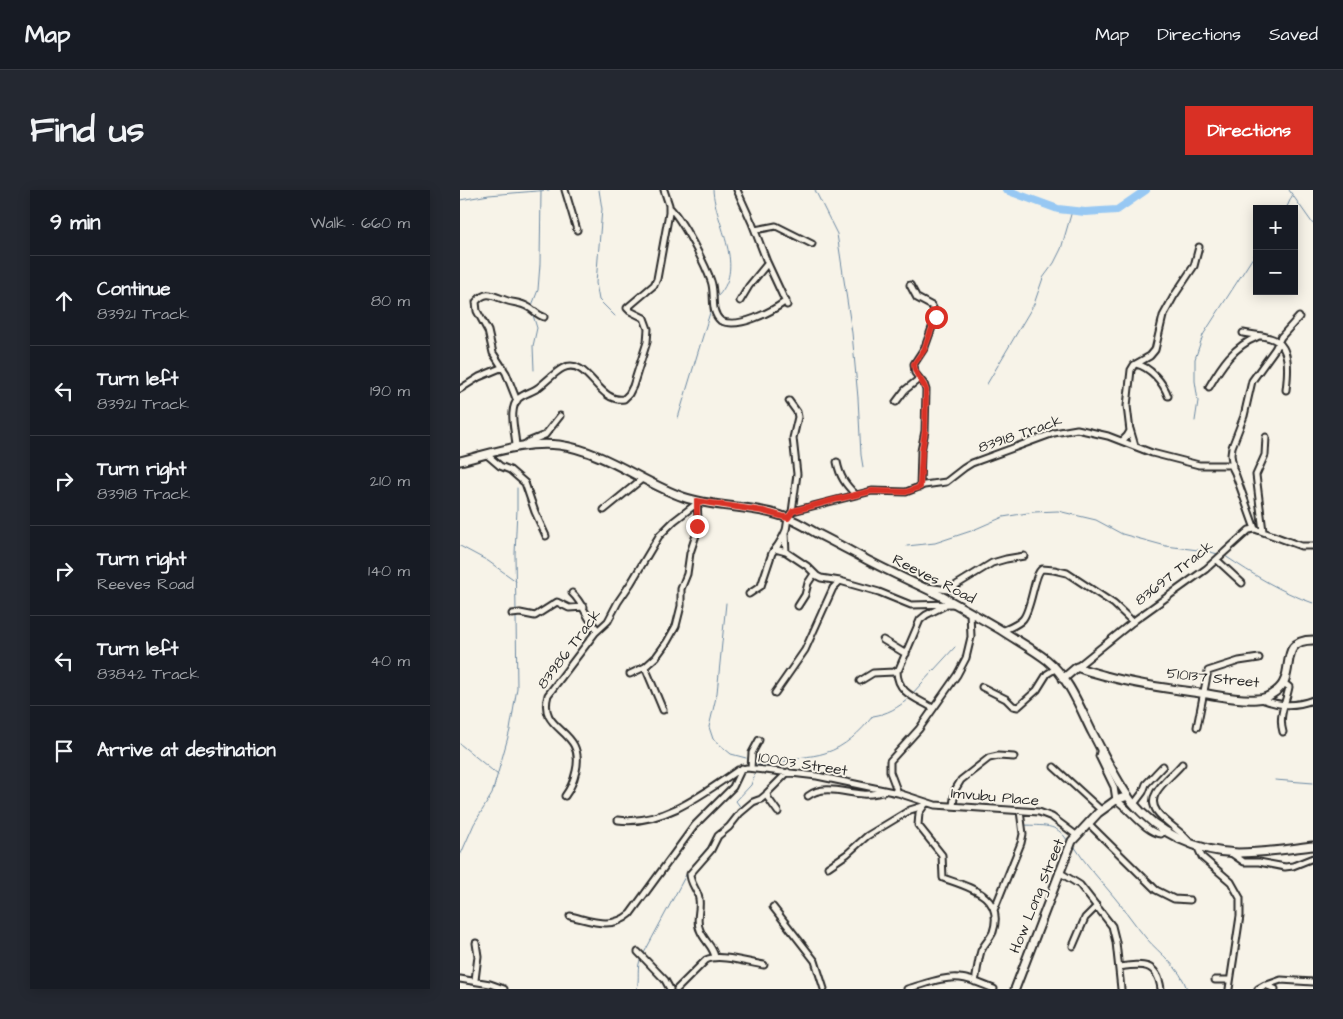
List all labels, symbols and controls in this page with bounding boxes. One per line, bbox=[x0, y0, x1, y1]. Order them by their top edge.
text: Map bbox=[25, 18, 70, 52]
text: Map bbox=[1095, 22, 1129, 47]
text: Directions bbox=[1157, 22, 1241, 47]
text: Saved bbox=[1269, 22, 1318, 47]
text: Find us bbox=[30, 106, 144, 155]
button: Directions bbox=[1185, 106, 1313, 155]
map controls bbox=[1253, 205, 1298, 295]
button: + bbox=[1253, 205, 1298, 250]
text: 9 min bbox=[50, 208, 100, 237]
text: Walk · 660 m bbox=[310, 212, 410, 234]
button: − bbox=[1253, 250, 1298, 295]
text: Continue bbox=[97, 276, 171, 303]
icon: ahead bbox=[50, 287, 78, 315]
text: 80 m bbox=[371, 290, 410, 312]
text: 83921 Track bbox=[97, 303, 189, 325]
route start bbox=[925, 306, 948, 329]
text: Turn left bbox=[97, 366, 178, 393]
icon: left bbox=[50, 377, 78, 405]
text: 190 m bbox=[370, 380, 410, 402]
text: 83921 Track bbox=[97, 393, 189, 415]
street label: 83918 Track bbox=[975, 410, 1065, 458]
text: Turn right bbox=[97, 456, 186, 483]
icon: right bbox=[50, 467, 78, 495]
text: 210 m bbox=[370, 470, 410, 492]
text: 83918 Track bbox=[97, 483, 190, 505]
route end bbox=[686, 515, 709, 538]
street label: 83697 Track bbox=[1130, 536, 1218, 610]
text: Turn right bbox=[97, 546, 186, 573]
street label: Reeves Road bbox=[889, 549, 979, 609]
icon: right bbox=[50, 557, 78, 585]
text: 140 m bbox=[368, 560, 410, 582]
text: Reeves Road bbox=[97, 573, 194, 595]
street label: 83986 Track bbox=[532, 605, 606, 693]
text: Turn left bbox=[97, 636, 178, 663]
icon: left bbox=[50, 647, 78, 675]
text: 40 m bbox=[370, 650, 410, 672]
text: 83842 Track bbox=[97, 663, 199, 685]
street label: 510137 Street bbox=[1166, 663, 1260, 693]
icon: arrive bbox=[50, 737, 78, 765]
text: Arrive at destination bbox=[97, 737, 276, 764]
street label: 10003 Street bbox=[757, 747, 849, 781]
street label: Imvubu Place bbox=[950, 783, 1040, 811]
street label: How Long Street bbox=[1004, 836, 1071, 957]

